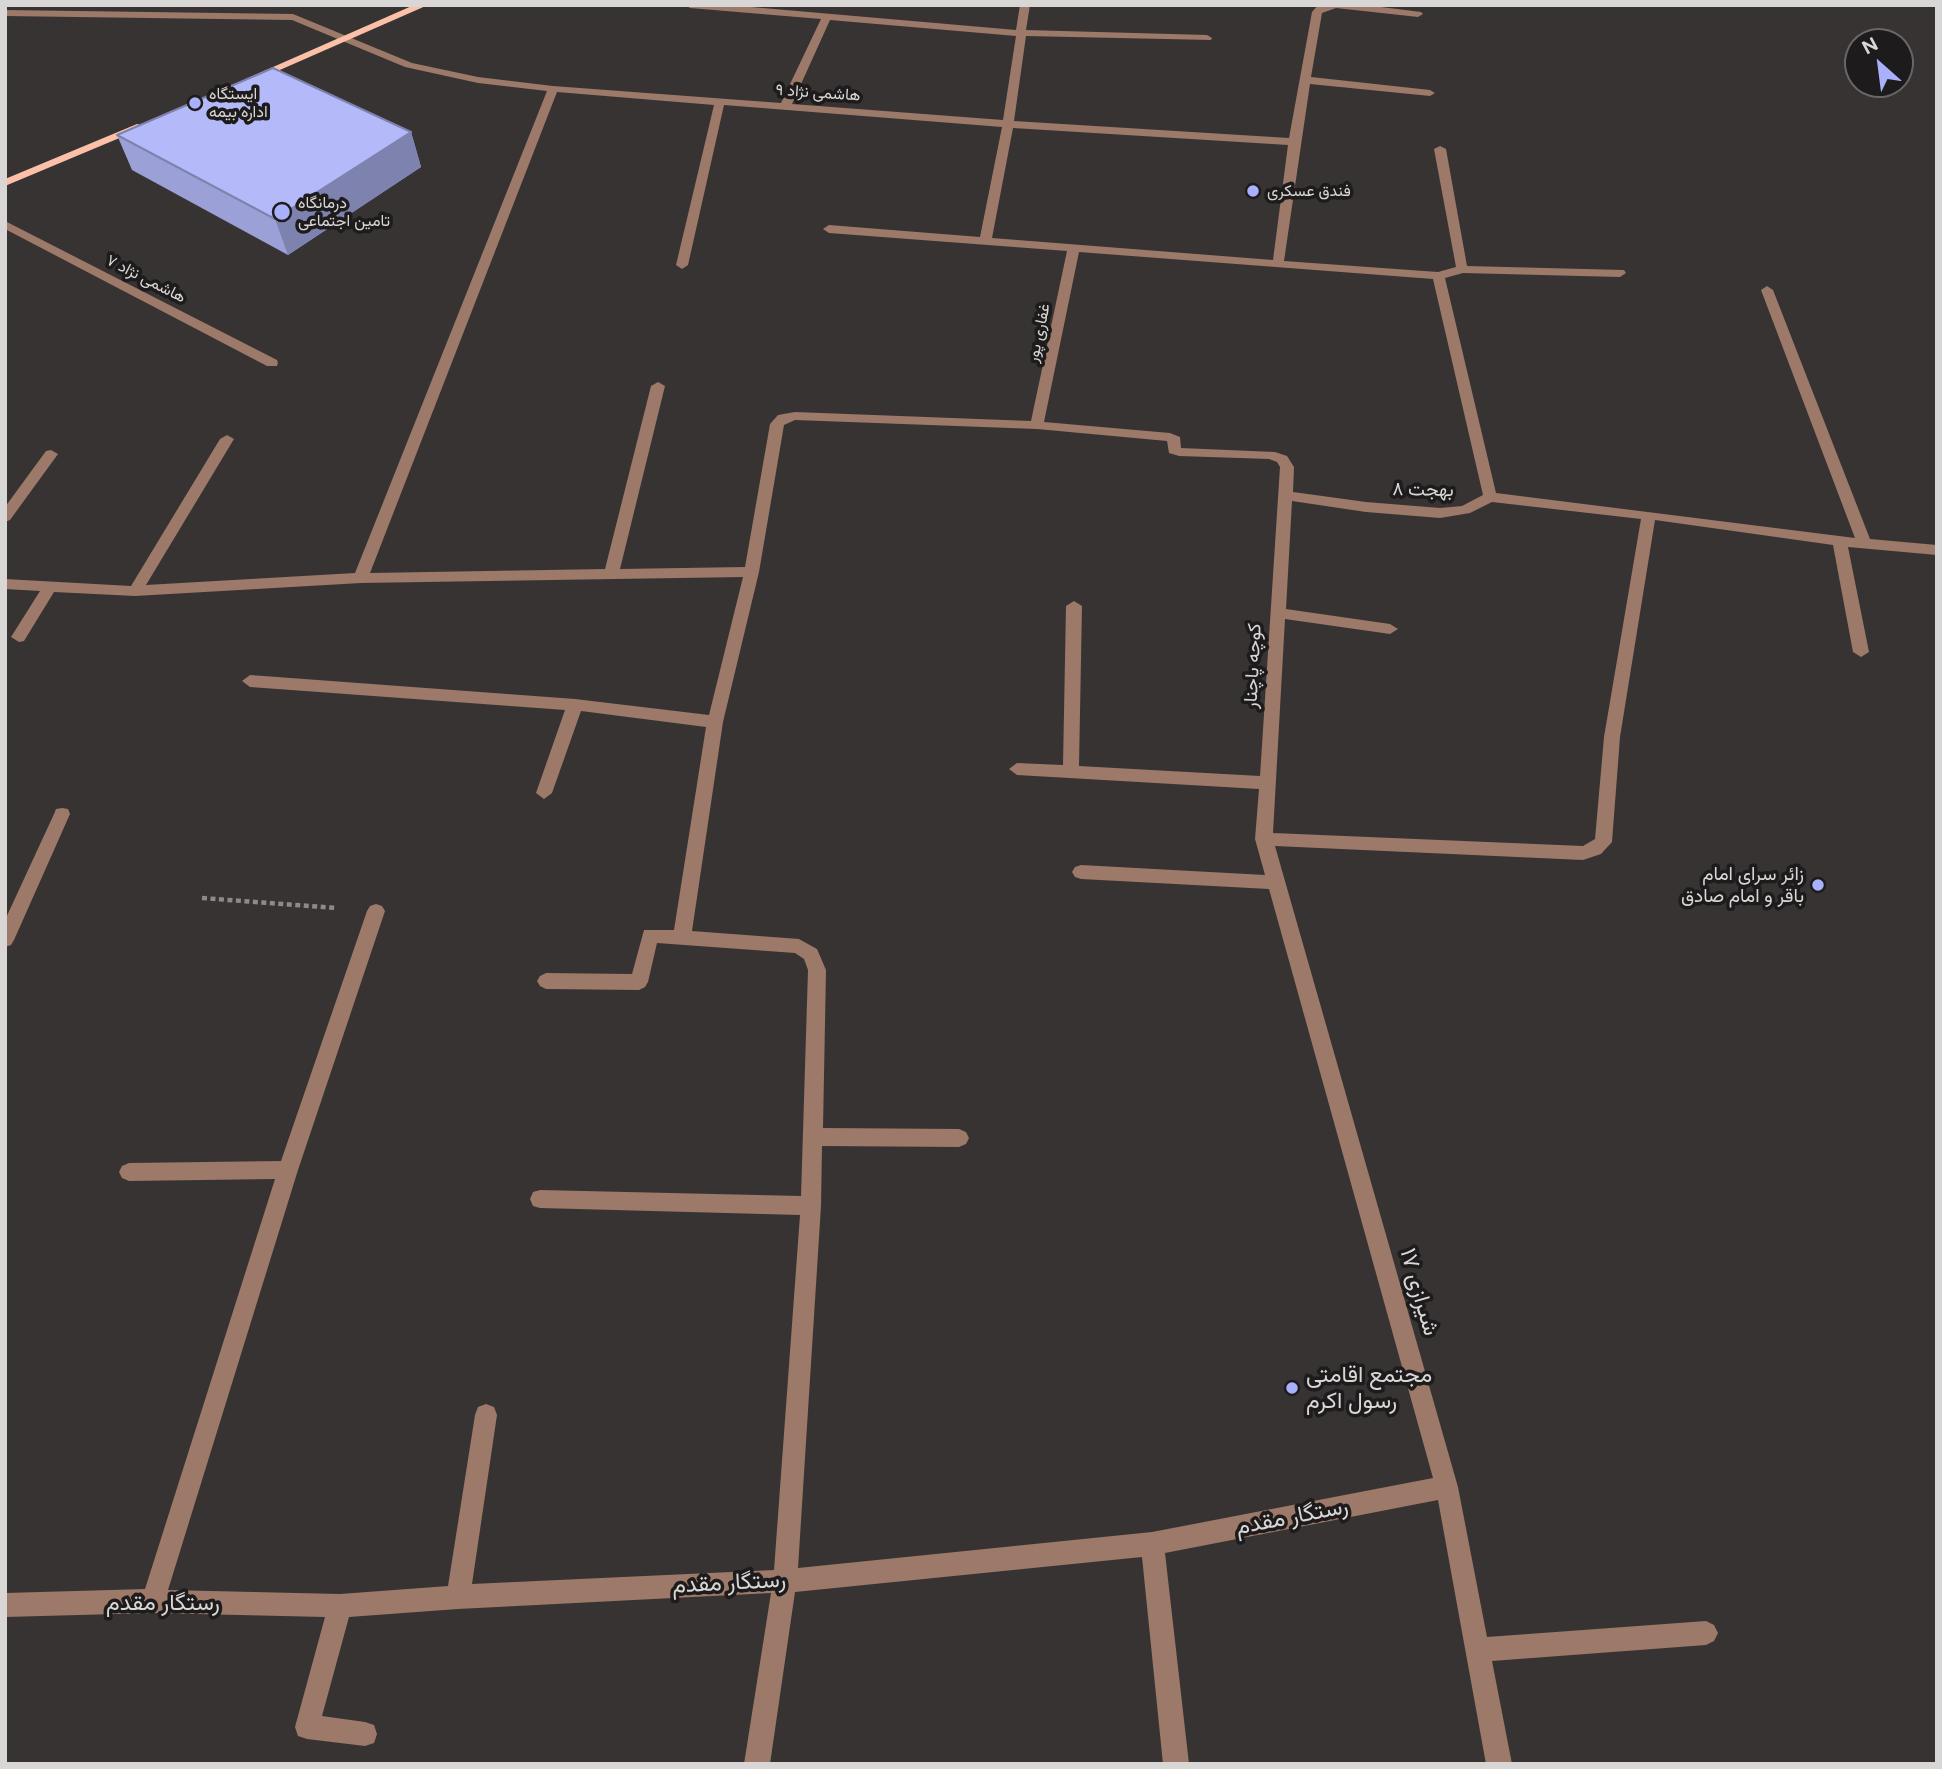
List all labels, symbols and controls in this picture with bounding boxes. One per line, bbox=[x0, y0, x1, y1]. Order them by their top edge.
north arrow bbox=[1844, 28, 1914, 98]
text: N bbox=[1858, 32, 1882, 59]
street label: هاشمی نژاد ۹ bbox=[775, 80, 861, 106]
place label: ایستگاه اداره بیمه bbox=[209, 84, 268, 122]
marker: ایستگاه اداره بیمه bbox=[187, 95, 203, 111]
place label: فندق عسکری bbox=[1267, 181, 1351, 201]
marker: فندق عسکری bbox=[1245, 183, 1261, 199]
place label: درمانگاه تامین اجتماعی bbox=[298, 193, 390, 231]
marker: درمانگاه تامین اجتماعی bbox=[272, 202, 292, 222]
street label: هاشمی نژاد ۷ bbox=[103, 251, 189, 307]
street label: غفاری پور bbox=[1023, 302, 1055, 364]
street label: بهجت ۸ bbox=[1392, 478, 1454, 502]
street label: کوچه پاچنار bbox=[1239, 623, 1267, 709]
place label: زائر سرای امام باقر و امام صادق bbox=[1681, 863, 1804, 907]
marker: زائر سرای امام باقر و امام صادق bbox=[1810, 877, 1826, 893]
street label: شیرازی ۱۷ bbox=[1393, 1245, 1445, 1339]
place label: مجتمع اقامتی رسول اکرم bbox=[1306, 1361, 1432, 1415]
marker: مجتمع اقامتی رسول اکرم bbox=[1284, 1380, 1300, 1396]
street label: رستگار مقدم bbox=[1233, 1493, 1351, 1541]
street label: رستگار مقدم bbox=[671, 1566, 787, 1600]
street label: رستگار مقدم bbox=[106, 1589, 220, 1617]

